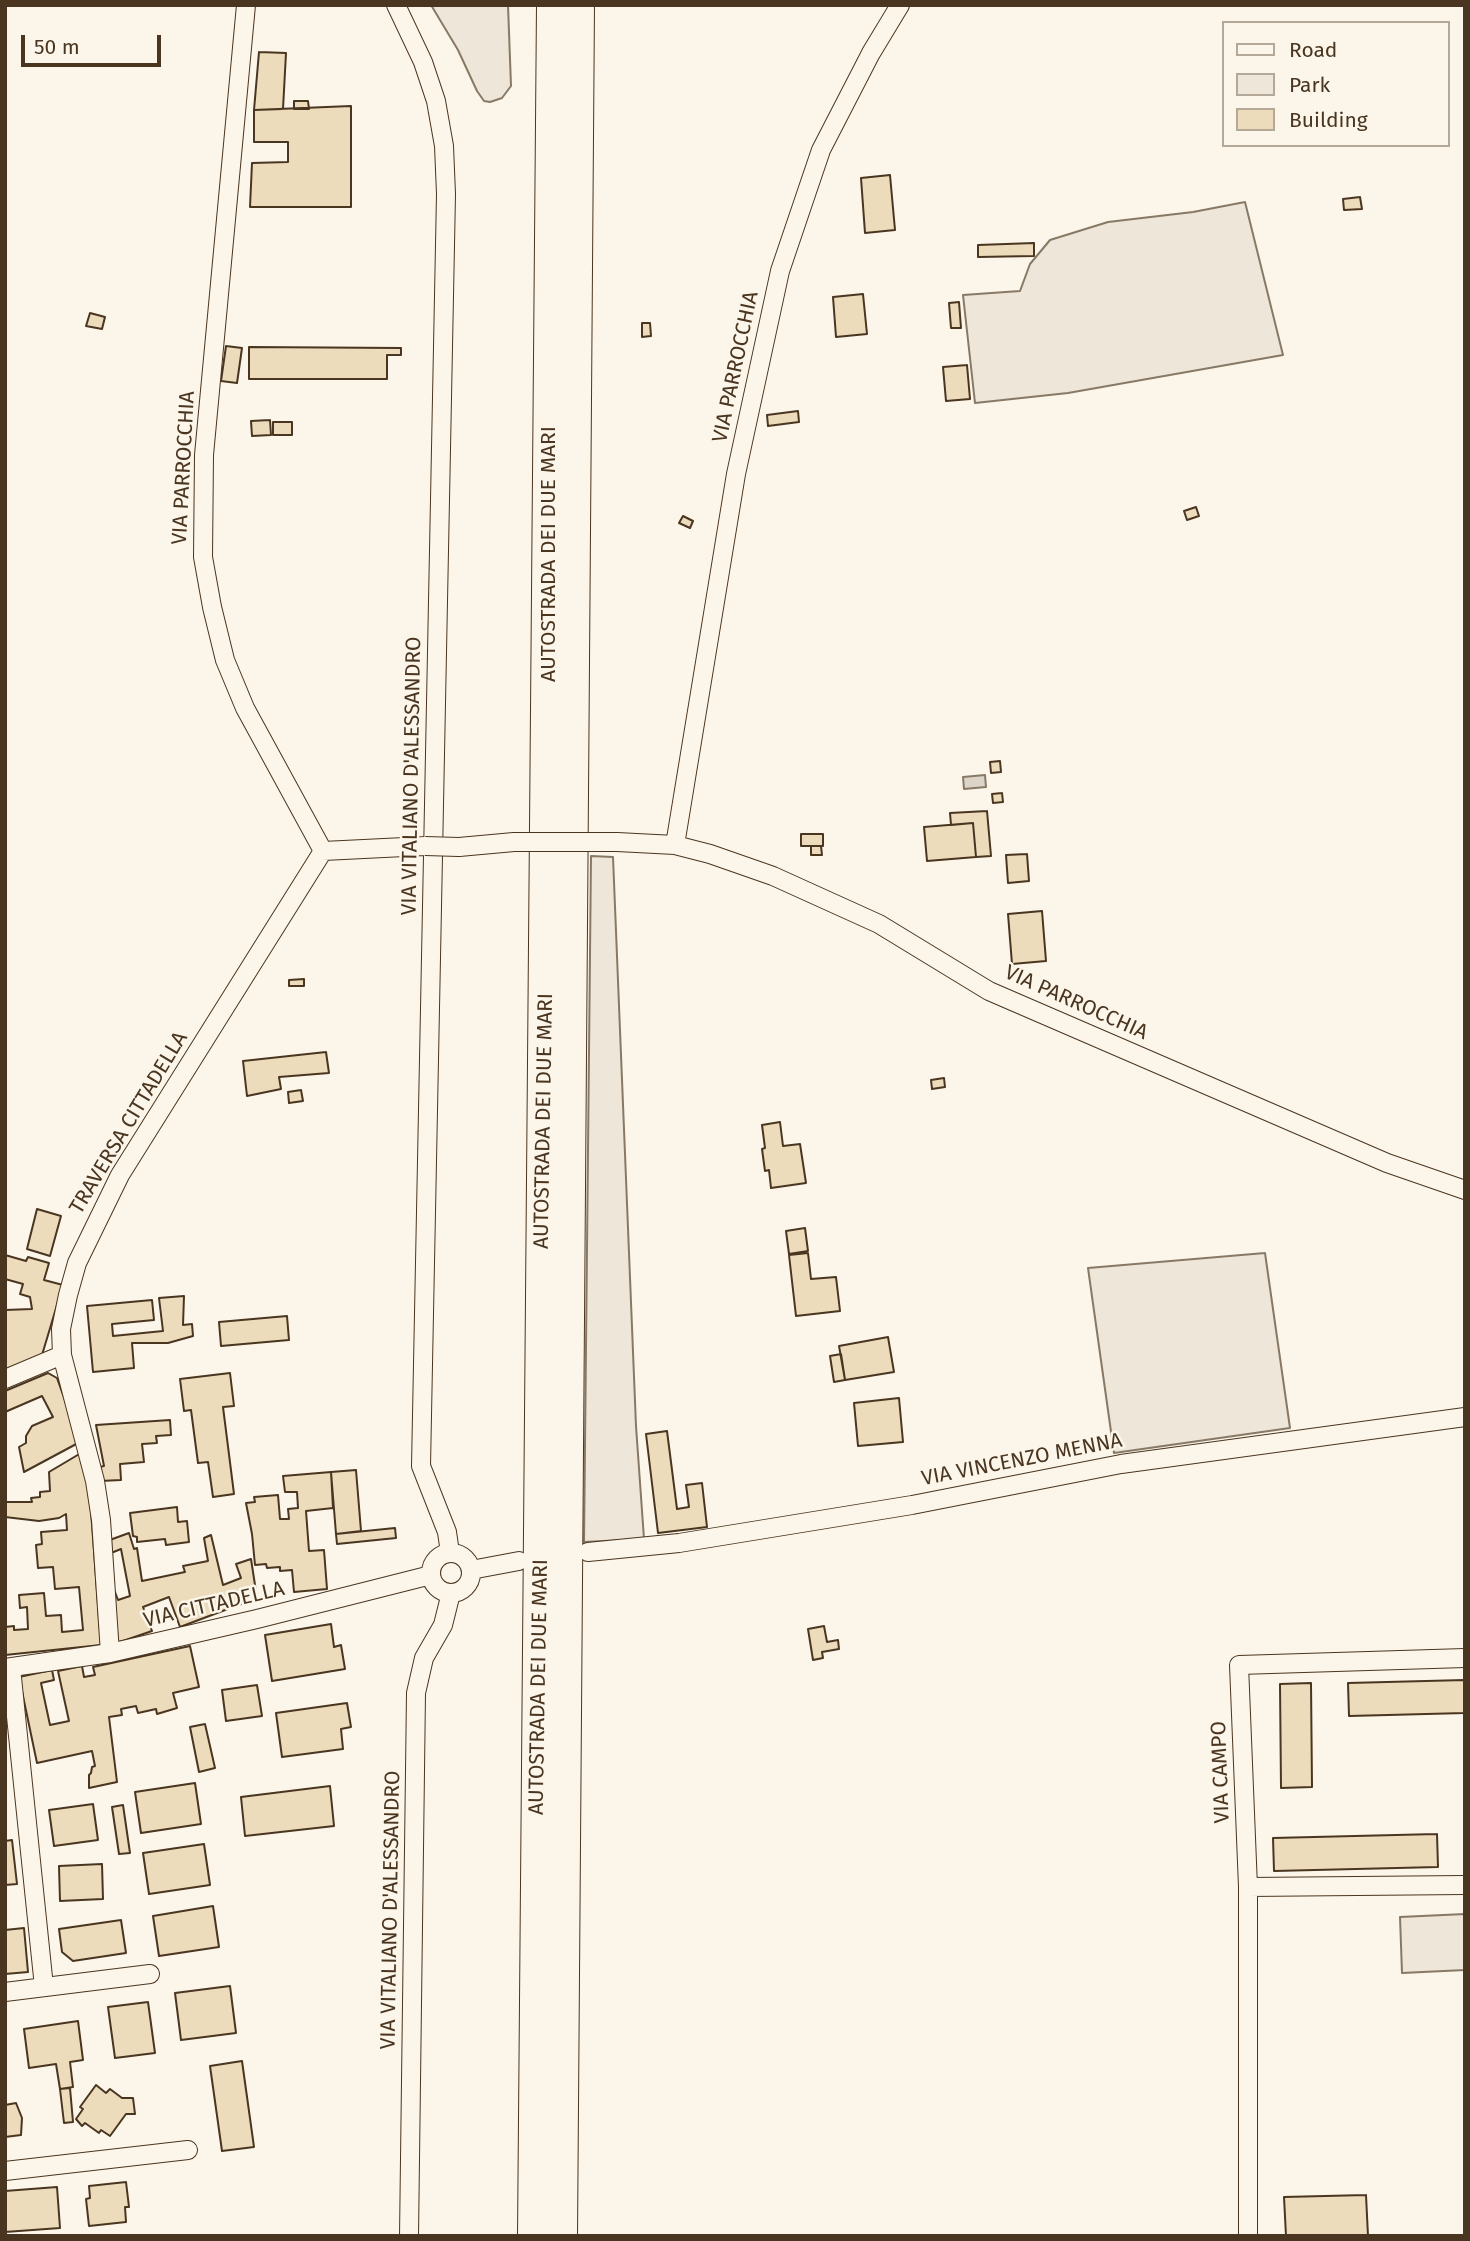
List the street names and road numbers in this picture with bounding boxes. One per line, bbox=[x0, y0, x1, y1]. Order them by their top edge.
street label: VIA PARROCCHIA bbox=[708, 289, 764, 445]
street label: VIA PARROCCHIA bbox=[167, 391, 201, 545]
street label: AUTOSTRADA DEI DUE MARI bbox=[536, 426, 562, 682]
street label: VIA VITALIANO D'ALESSANDRO bbox=[397, 636, 427, 916]
street label: VIA PARROCCHIA bbox=[1001, 960, 1151, 1046]
street label: AUTOSTRADA DEI DUE MARI bbox=[529, 993, 559, 1249]
street label: TRAVERSA CITTADELLA bbox=[65, 1027, 193, 1219]
street label: VIA VINCENZO MENNA bbox=[920, 1428, 1124, 1492]
street label: AUTOSTRADA DEI DUE MARI bbox=[524, 1559, 554, 1815]
street label: VIA CITTADELLA bbox=[141, 1577, 287, 1633]
street label: VIA CAMPO bbox=[1207, 1720, 1235, 1824]
street label: VIA VITALIANO D'ALESSANDRO bbox=[376, 1770, 406, 2050]

